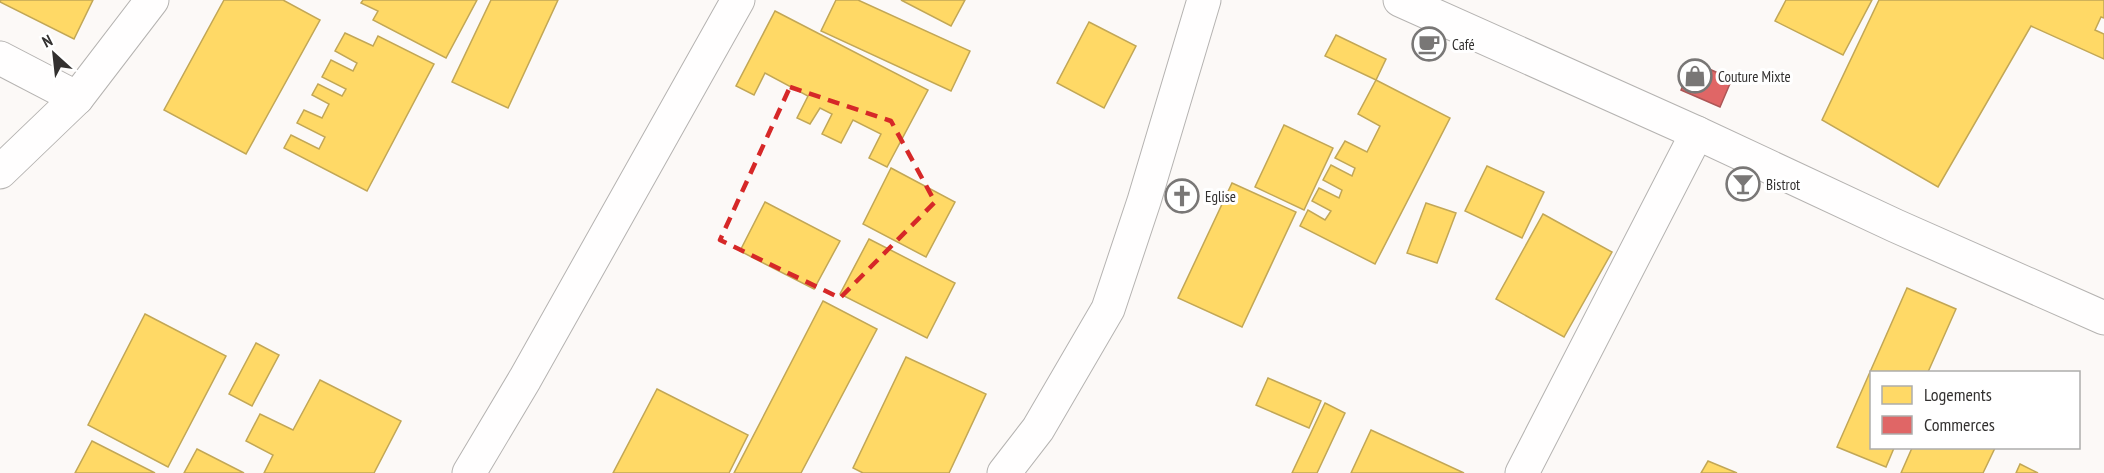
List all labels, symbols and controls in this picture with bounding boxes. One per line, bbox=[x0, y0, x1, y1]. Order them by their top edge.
north arrow bbox=[24, 24, 84, 84]
cafe icon: Café bbox=[1411, 26, 1447, 62]
text: N bbox=[39, 30, 56, 52]
place label: Café bbox=[1452, 35, 1475, 54]
shop icon: Couture Mixte bbox=[1677, 58, 1713, 94]
place label: Couture Mixte bbox=[1718, 67, 1791, 86]
bar icon: Bistrot bbox=[1725, 166, 1761, 202]
place label: Bistrot bbox=[1766, 175, 1800, 194]
church icon: Eglise bbox=[1164, 178, 1200, 214]
place label: Eglise bbox=[1205, 187, 1236, 206]
legend bbox=[1870, 371, 2080, 449]
text: Logements bbox=[1924, 383, 1992, 406]
text: Commerces bbox=[1924, 413, 1995, 436]

